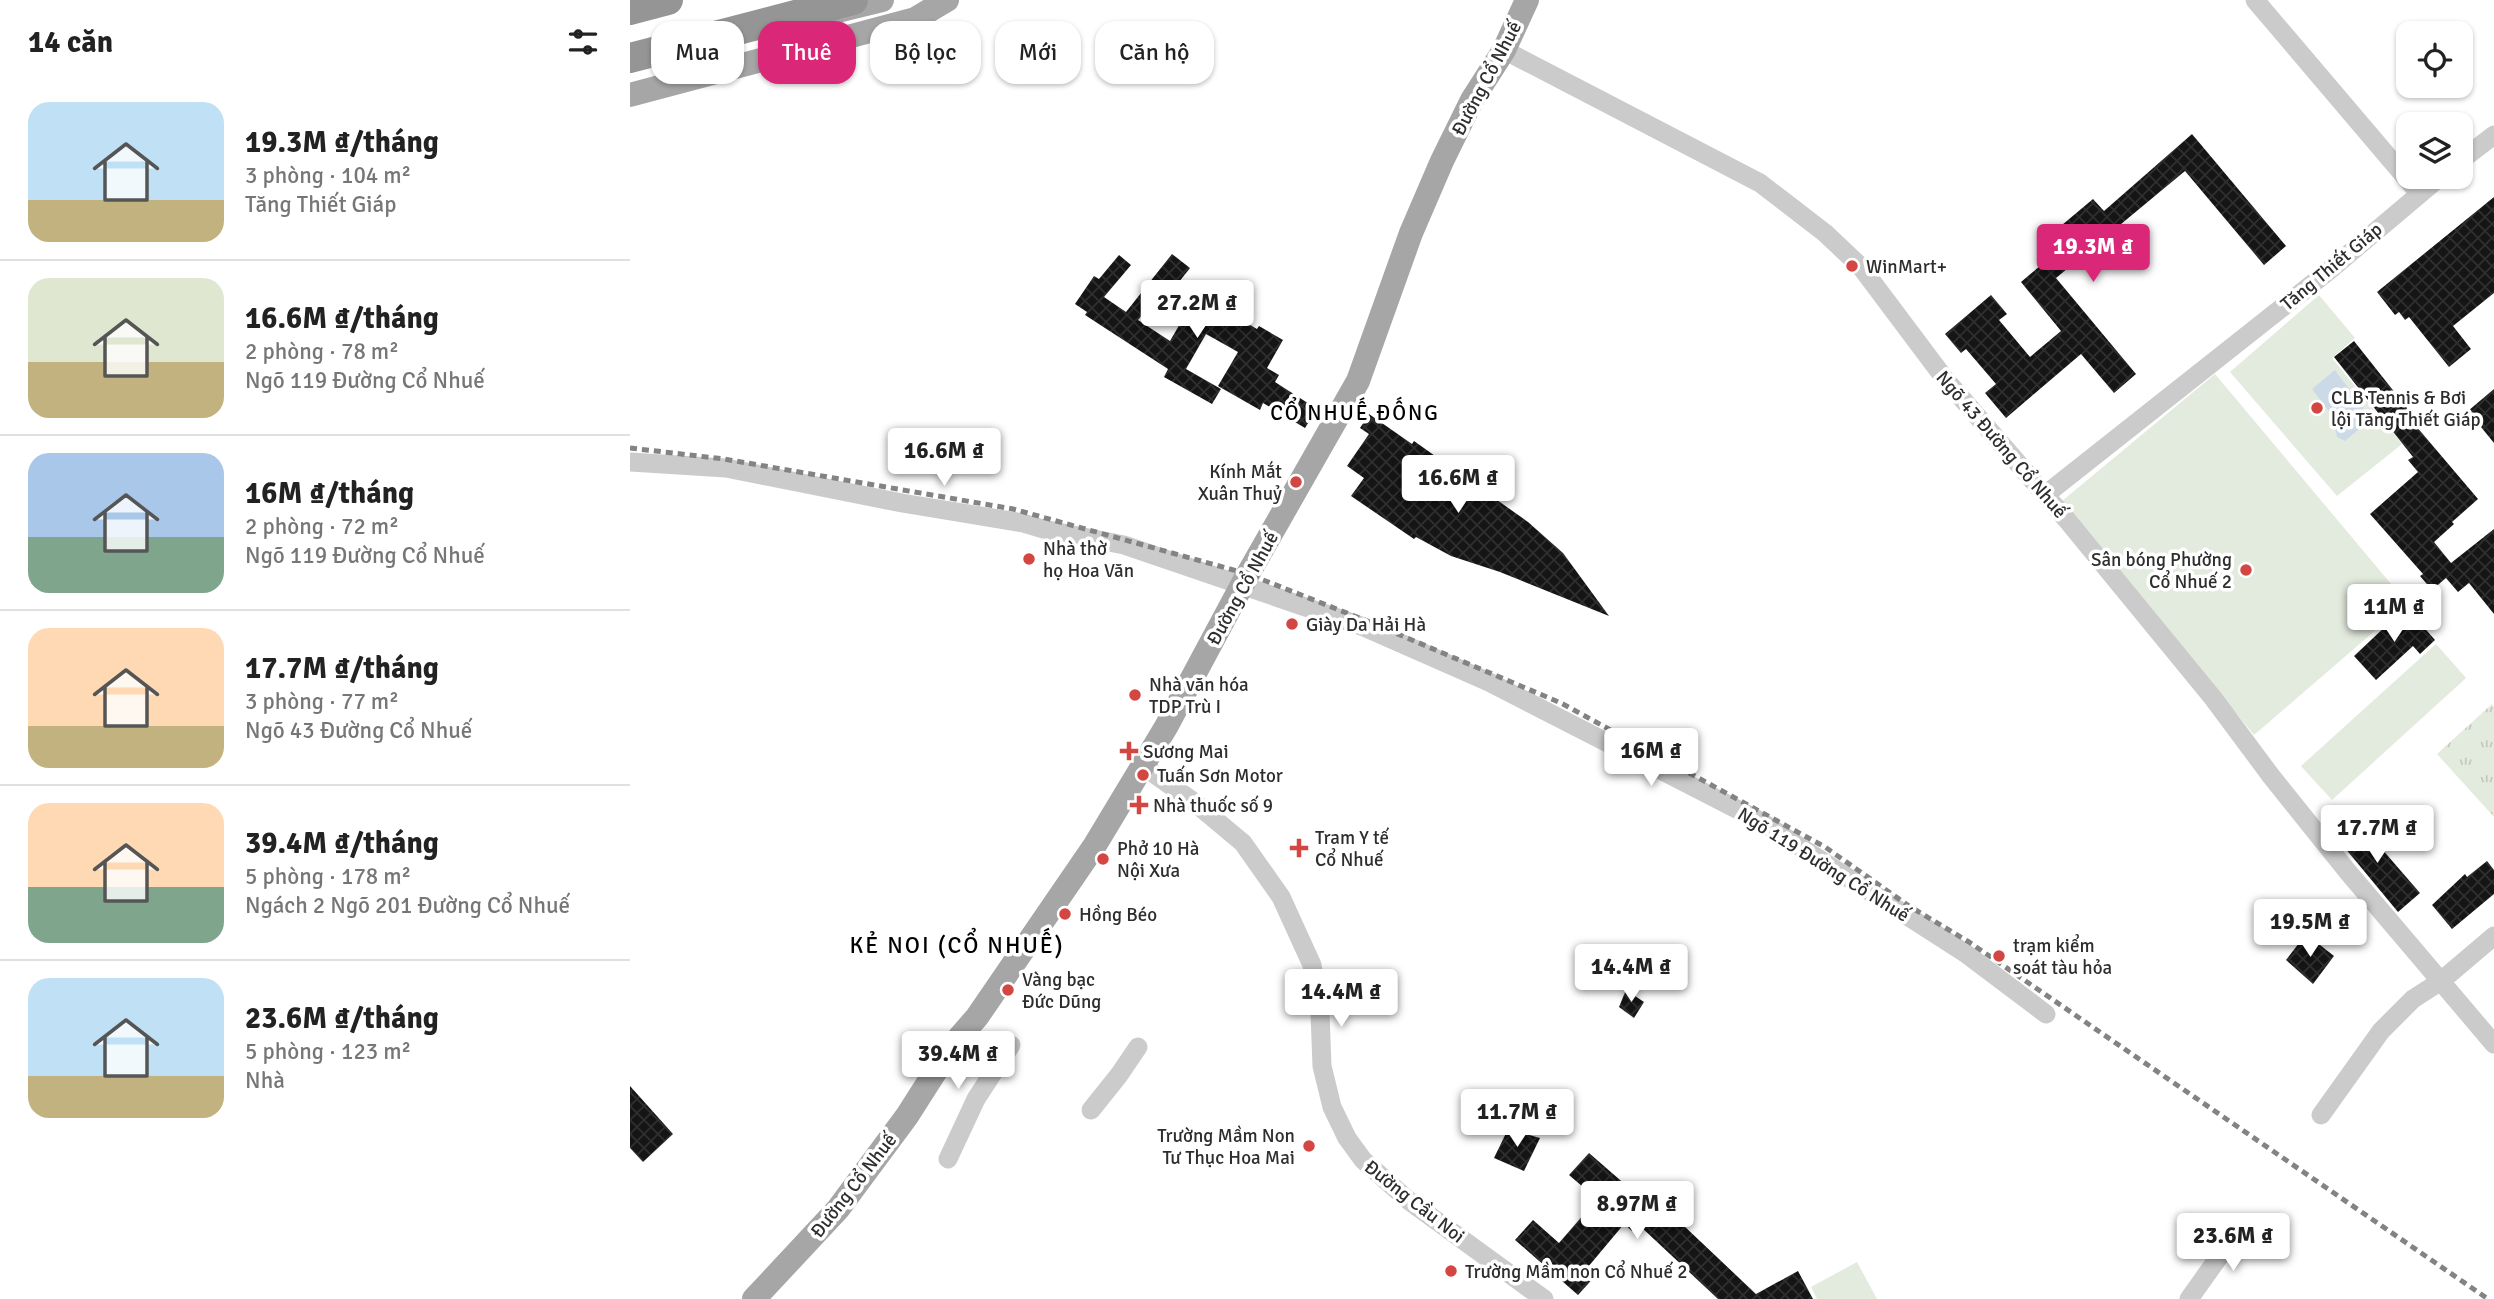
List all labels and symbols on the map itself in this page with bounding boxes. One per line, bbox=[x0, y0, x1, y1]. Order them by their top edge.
street label: Đường Cổ Nhuế bbox=[1446, 16, 1527, 140]
street label: Tăng Thiết Giáp bbox=[2276, 217, 2387, 316]
pin: 19.3M ₫ bbox=[2028, 224, 2158, 284]
place label: WinMart+ bbox=[1866, 255, 1947, 279]
marker: WinMart+ bbox=[1844, 258, 1860, 274]
pin: 27.2M ₫ bbox=[1132, 280, 1262, 340]
street label: Ngõ 43 Đường Cổ Nhuế bbox=[1931, 365, 2073, 524]
place label: CLB Tennis & Bơi lội Tăng Thiết Giáp bbox=[2331, 386, 2481, 432]
district label: CỔ NHUẾ ĐỐNG bbox=[1270, 396, 1440, 426]
marker: CLB Tennis & Bơi lội Tăng Thiết Giáp bbox=[2309, 400, 2325, 416]
pin: 16.6M ₫ bbox=[879, 428, 1009, 488]
pin: 16.6M ₫ bbox=[1393, 456, 1523, 515]
place label: Kính Mắt Xuân Thuỷ bbox=[1198, 460, 1282, 506]
marker: Kính Mắt Xuân Thuỷ bbox=[1288, 474, 1304, 490]
street label: Đường Cổ Nhuế bbox=[1201, 527, 1284, 649]
place label: Nhà thờ họ Hoa Văn bbox=[1043, 537, 1134, 583]
place label: Sân bóng Phường Cổ Nhuế 2 bbox=[2091, 548, 2232, 594]
marker: Nhà thờ họ Hoa Văn bbox=[1021, 551, 1037, 567]
marker: Sân bóng Phường Cổ Nhuế 2 bbox=[2238, 562, 2254, 578]
pin: 11M ₫ bbox=[2345, 584, 2443, 644]
place label: Giày Da Hải Hà bbox=[1306, 613, 1426, 637]
marker: Giày Da Hải Hà bbox=[1284, 616, 1300, 632]
place label: Nhà văn hóa TDP Trù I bbox=[1149, 673, 1249, 719]
marker: Nhà văn hóa TDP Trù I bbox=[1127, 687, 1143, 703]
pin: 16M ₫ bbox=[1602, 728, 1700, 788]
place label: Sương Mai bbox=[1143, 740, 1229, 764]
marker: Sương Mai bbox=[1121, 743, 1137, 759]
place label: Tuấn Sơn Motor bbox=[1157, 764, 1283, 788]
marker: Tuấn Sơn Motor bbox=[1135, 767, 1151, 783]
place label: Nhà thuốc số 9 bbox=[1153, 794, 1273, 818]
marker: Nhà thuốc số 9 bbox=[1131, 797, 1147, 813]
street label: Ngõ 119 Đường Cổ Nhuế bbox=[1733, 801, 1915, 928]
pin: 17.7M ₫ bbox=[2312, 806, 2442, 865]
place label: Trạm Y tế Cổ Nhuế bbox=[1315, 826, 1389, 872]
place label: Phở 10 Hà Nội Xưa bbox=[1117, 837, 1199, 883]
marker: Trạm Y tế Cổ Nhuế bbox=[1289, 838, 1309, 858]
marker: Phở 10 Hà Nội Xưa bbox=[1095, 851, 1111, 867]
pin: 19.5M ₫ bbox=[2245, 900, 2375, 959]
place label: Hồng Béo bbox=[1079, 903, 1157, 927]
marker: Hồng Béo bbox=[1057, 906, 1073, 922]
district label: KẺ NOI (CỔ NHUẾ) bbox=[849, 927, 1065, 960]
place label: trạm kiểm soát tàu hỏa bbox=[2013, 933, 2112, 980]
pin: 14.4M ₫ bbox=[1566, 944, 1696, 1004]
marker: trạm kiểm soát tàu hỏa bbox=[1991, 948, 2007, 964]
place label: Vàng bạc Đức Dũng bbox=[1022, 968, 1101, 1014]
pin: 14.4M ₫ bbox=[1276, 970, 1406, 1029]
marker: Vàng bạc Đức Dũng bbox=[1000, 982, 1016, 998]
pin: 39.4M ₫ bbox=[893, 1032, 1023, 1091]
pin: 11.7M ₫ bbox=[1452, 1090, 1582, 1149]
place label: Trường Mầm Non Tư Thục Hoa Mai bbox=[1157, 1124, 1295, 1170]
street label: Đường Cổ Nhuế bbox=[805, 1128, 902, 1243]
marker: Trường Mầm Non Tư Thục Hoa Mai bbox=[1301, 1138, 1317, 1154]
street label: Đường Cầu Noi bbox=[1359, 1155, 1469, 1249]
pin: 8.97M ₫ bbox=[1572, 1182, 1702, 1241]
pin: 23.6M ₫ bbox=[2168, 1214, 2298, 1273]
place label: Trường Mầm non Cổ Nhuế 2 bbox=[1465, 1259, 1687, 1284]
marker: Trường Mầm non Cổ Nhuế 2 bbox=[1443, 1263, 1459, 1279]

